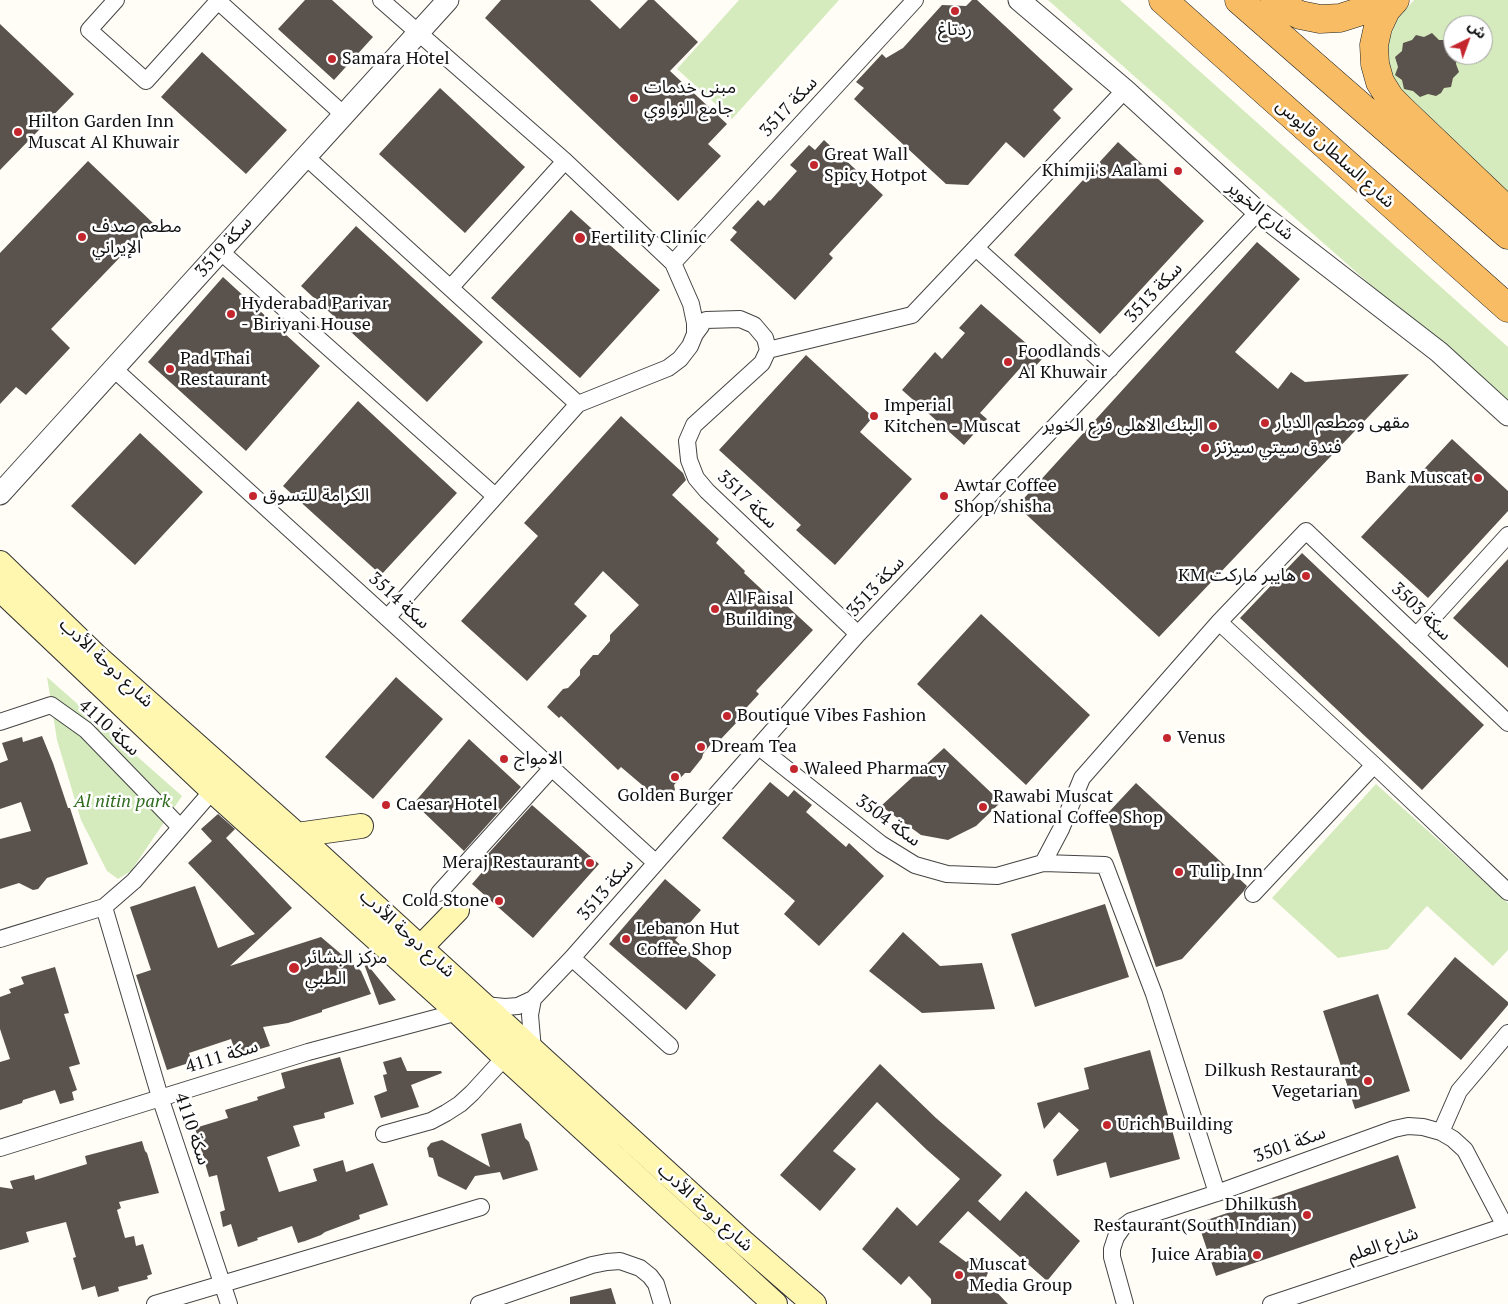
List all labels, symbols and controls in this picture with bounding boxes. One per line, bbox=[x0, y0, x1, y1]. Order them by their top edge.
marker: ردتاغ bbox=[949, 5, 961, 17]
north arrow bbox=[1443, 15, 1493, 65]
text: ش bbox=[1464, 16, 1491, 43]
place label: ردتاغ bbox=[938, 19, 972, 41]
place label: Samara Hotel bbox=[342, 48, 450, 70]
marker: Samara Hotel bbox=[326, 53, 338, 65]
street label: سكة 3517 bbox=[756, 72, 822, 142]
place label: مبنى خدمات جامع الزواوي bbox=[644, 77, 736, 120]
marker: مبنى خدمات جامع الزواوي bbox=[628, 92, 640, 104]
street label: شارع السلطان قابوس bbox=[1271, 95, 1399, 213]
place label: Hilton Garden Inn Muscat Al Khuwair bbox=[28, 111, 179, 154]
marker: Hilton Garden Inn Muscat Al Khuwair bbox=[12, 126, 24, 138]
place label: Great Wall Spicy Hotpot bbox=[824, 144, 927, 186]
marker: Great Wall Spicy Hotpot bbox=[808, 159, 820, 171]
place label: Khimji's Aalami bbox=[1042, 160, 1168, 182]
marker: Khimji's Aalami bbox=[1172, 165, 1184, 177]
street label: شارع الخوير bbox=[1222, 177, 1298, 245]
street label: سكة 3519 bbox=[191, 212, 257, 282]
place label: مطعم صدف الإيراني bbox=[92, 216, 182, 258]
place label: Fertility Clinic bbox=[591, 227, 707, 249]
marker: مطعم صدف الإيراني bbox=[76, 231, 88, 243]
marker: Fertility Clinic bbox=[573, 231, 587, 245]
street label: سكة 3513 bbox=[1121, 258, 1187, 328]
place label: Hyderabad Parivar - Biriyani House bbox=[241, 293, 389, 336]
marker: Hyderabad Parivar - Biriyani House bbox=[225, 308, 237, 320]
place label: Foodlands Al Khuwair bbox=[1018, 341, 1107, 384]
place label: Pad Thai Restaurant bbox=[180, 348, 267, 390]
marker: Foodlands Al Khuwair bbox=[1002, 356, 1014, 368]
marker: Pad Thai Restaurant bbox=[164, 363, 176, 375]
place label: Imperial Kitchen - Muscat bbox=[884, 395, 1021, 438]
marker: Imperial Kitchen - Muscat bbox=[868, 410, 880, 422]
place label: مقهى ومطعم الديار bbox=[1275, 412, 1410, 434]
place label: البنك الاهلى فرع الخوير bbox=[1042, 415, 1203, 437]
marker: مقهى ومطعم الديار bbox=[1259, 417, 1271, 429]
marker: البنك الاهلى فرع الخوير bbox=[1207, 420, 1219, 432]
place label: فندق سيتي سيزنز bbox=[1215, 437, 1342, 459]
marker: فندق سيتي سيزنز bbox=[1199, 442, 1211, 454]
street label: سكة 3517 bbox=[713, 466, 781, 534]
place label: Bank Muscat bbox=[1366, 467, 1468, 489]
marker: Bank Muscat bbox=[1472, 472, 1484, 484]
place label: Awtar Coffee Shop/shisha bbox=[954, 475, 1057, 518]
place label: الكرامة للتسوق bbox=[263, 485, 369, 507]
marker: الكرامة للتسوق bbox=[247, 490, 259, 502]
marker: Awtar Coffee Shop/shisha bbox=[938, 490, 950, 502]
street label: سكة 3513 bbox=[843, 552, 909, 622]
place label: KM هايبر ماركت bbox=[1178, 565, 1296, 587]
street label: سكة 3514 bbox=[364, 568, 434, 634]
marker: KM هايبر ماركت bbox=[1300, 570, 1312, 582]
street label: سكة 3503 bbox=[1387, 578, 1455, 646]
place label: Al Faisal Building bbox=[725, 588, 794, 630]
marker: Al Faisal Building bbox=[709, 603, 721, 615]
street label: شارع دوحة الأدب bbox=[54, 614, 158, 712]
street label: سكة 4110 bbox=[74, 695, 144, 761]
place label: Boutique Vibes Fashion bbox=[737, 705, 926, 727]
marker: Boutique Vibes Fashion bbox=[721, 710, 733, 722]
place label: Venus bbox=[1177, 727, 1226, 749]
marker: Venus bbox=[1161, 732, 1173, 744]
place label: Dream Tea bbox=[711, 736, 797, 758]
marker: Dream Tea bbox=[695, 741, 707, 753]
place label: الامواج bbox=[514, 748, 562, 770]
marker: الامواج bbox=[498, 753, 510, 765]
place label: Waleed Pharmacy bbox=[804, 758, 946, 780]
marker: Waleed Pharmacy bbox=[788, 763, 800, 775]
marker: Golden Burger bbox=[669, 771, 681, 783]
place label: Golden Burger bbox=[617, 785, 733, 807]
place label: Rawabi Muscat National Coffee Shop bbox=[993, 786, 1163, 829]
street label: سكة 3504 bbox=[851, 790, 925, 852]
park label: Al nitin park bbox=[74, 791, 170, 813]
place label: Caesar Hotel bbox=[396, 794, 498, 816]
marker: Caesar Hotel bbox=[380, 799, 392, 811]
marker: Rawabi Muscat National Coffee Shop bbox=[977, 801, 989, 813]
place label: Meraj Restaurant bbox=[442, 852, 580, 874]
street label: سكة 3513 bbox=[573, 855, 639, 925]
marker: Meraj Restaurant bbox=[584, 857, 596, 869]
place label: Tulip Inn bbox=[1189, 861, 1263, 883]
marker: Tulip Inn bbox=[1173, 866, 1185, 878]
street label: شارع دوحة الأدب bbox=[355, 885, 459, 983]
place label: Cold Stone bbox=[402, 890, 489, 912]
marker: Cold Stone bbox=[493, 895, 505, 907]
place label: Lebanon Hut Coffee Shop bbox=[636, 918, 740, 961]
marker: Lebanon Hut Coffee Shop bbox=[620, 933, 632, 945]
place label: مركز البشائر الطبي bbox=[305, 947, 387, 990]
marker: مركز البشائر الطبي bbox=[287, 961, 301, 975]
street label: سكة 4111 bbox=[183, 1036, 261, 1078]
place label: Dilkush Restaurant Vegetarian bbox=[1205, 1060, 1358, 1102]
marker: Dilkush Restaurant Vegetarian bbox=[1362, 1075, 1374, 1087]
street label: سكة 4110 bbox=[170, 1090, 214, 1168]
place label: Urich Building bbox=[1117, 1114, 1233, 1136]
marker: Urich Building bbox=[1101, 1119, 1113, 1131]
street label: سكة 3501 bbox=[1251, 1122, 1329, 1168]
street label: شارع دوحة الأدب bbox=[653, 1159, 757, 1257]
place label: Dhilkush Restaurant(South Indian) bbox=[1093, 1194, 1297, 1236]
marker: Dhilkush Restaurant(South Indian) bbox=[1301, 1209, 1313, 1221]
street label: شارع العلم bbox=[1345, 1223, 1421, 1267]
place label: Juice Arabia bbox=[1151, 1244, 1247, 1266]
marker: Juice Arabia bbox=[1251, 1249, 1263, 1261]
place label: Muscat Media Group bbox=[969, 1254, 1072, 1296]
marker: Muscat Media Group bbox=[953, 1269, 965, 1281]

